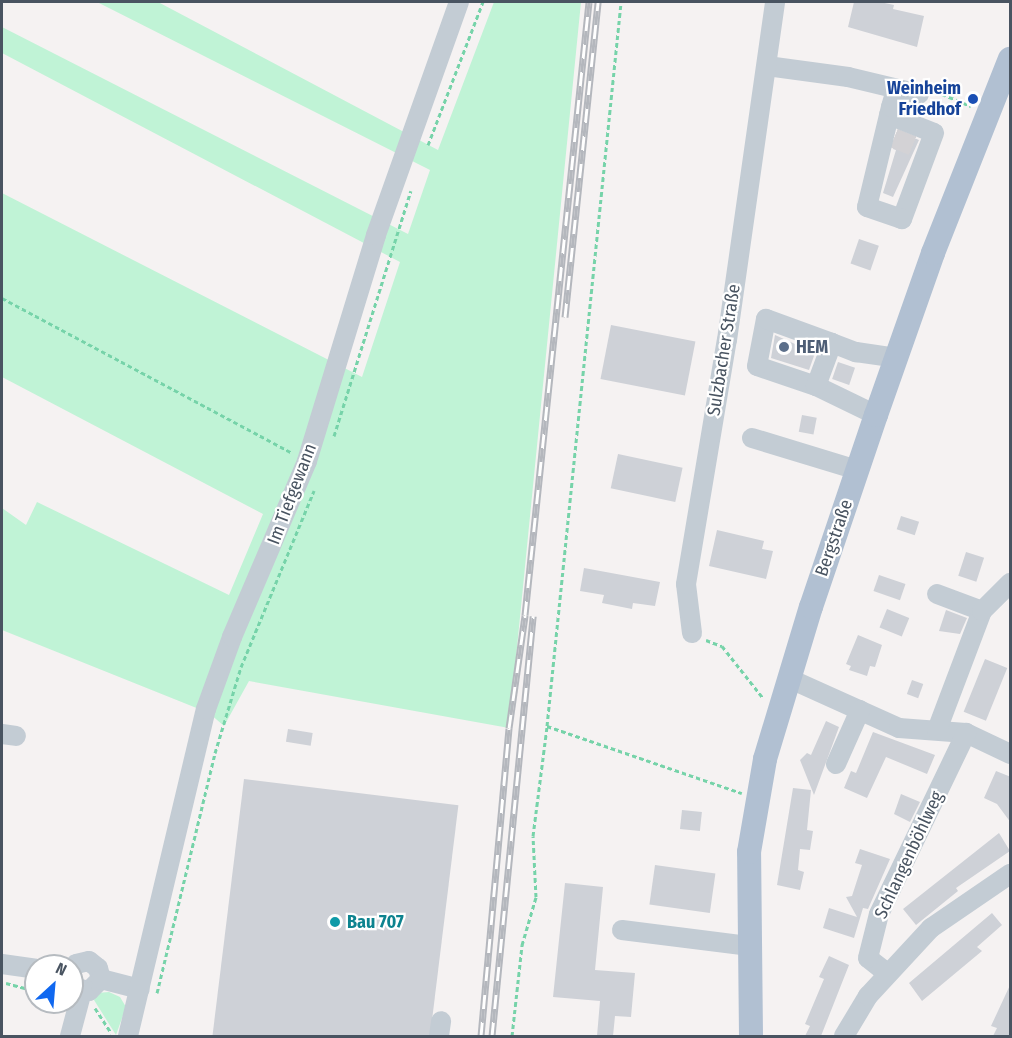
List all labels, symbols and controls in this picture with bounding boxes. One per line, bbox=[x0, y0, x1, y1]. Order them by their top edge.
place label: Weinheim Friedhof bbox=[887, 78, 961, 121]
marker: Weinheim Friedhof bbox=[966, 92, 980, 106]
street label: Sulzbacher Straße bbox=[703, 283, 745, 417]
place label: HEM bbox=[796, 336, 828, 358]
marker: HEM bbox=[777, 340, 791, 354]
street label: Im Tiefgewann bbox=[263, 440, 321, 548]
street label: Bergstraße bbox=[811, 497, 857, 579]
street label: Schlangenböhlweg bbox=[870, 788, 948, 922]
place label: Bau 707 bbox=[347, 911, 404, 933]
marker: Bau 707 bbox=[328, 915, 342, 929]
north arrow bbox=[24, 954, 84, 1014]
text: N bbox=[53, 959, 70, 980]

